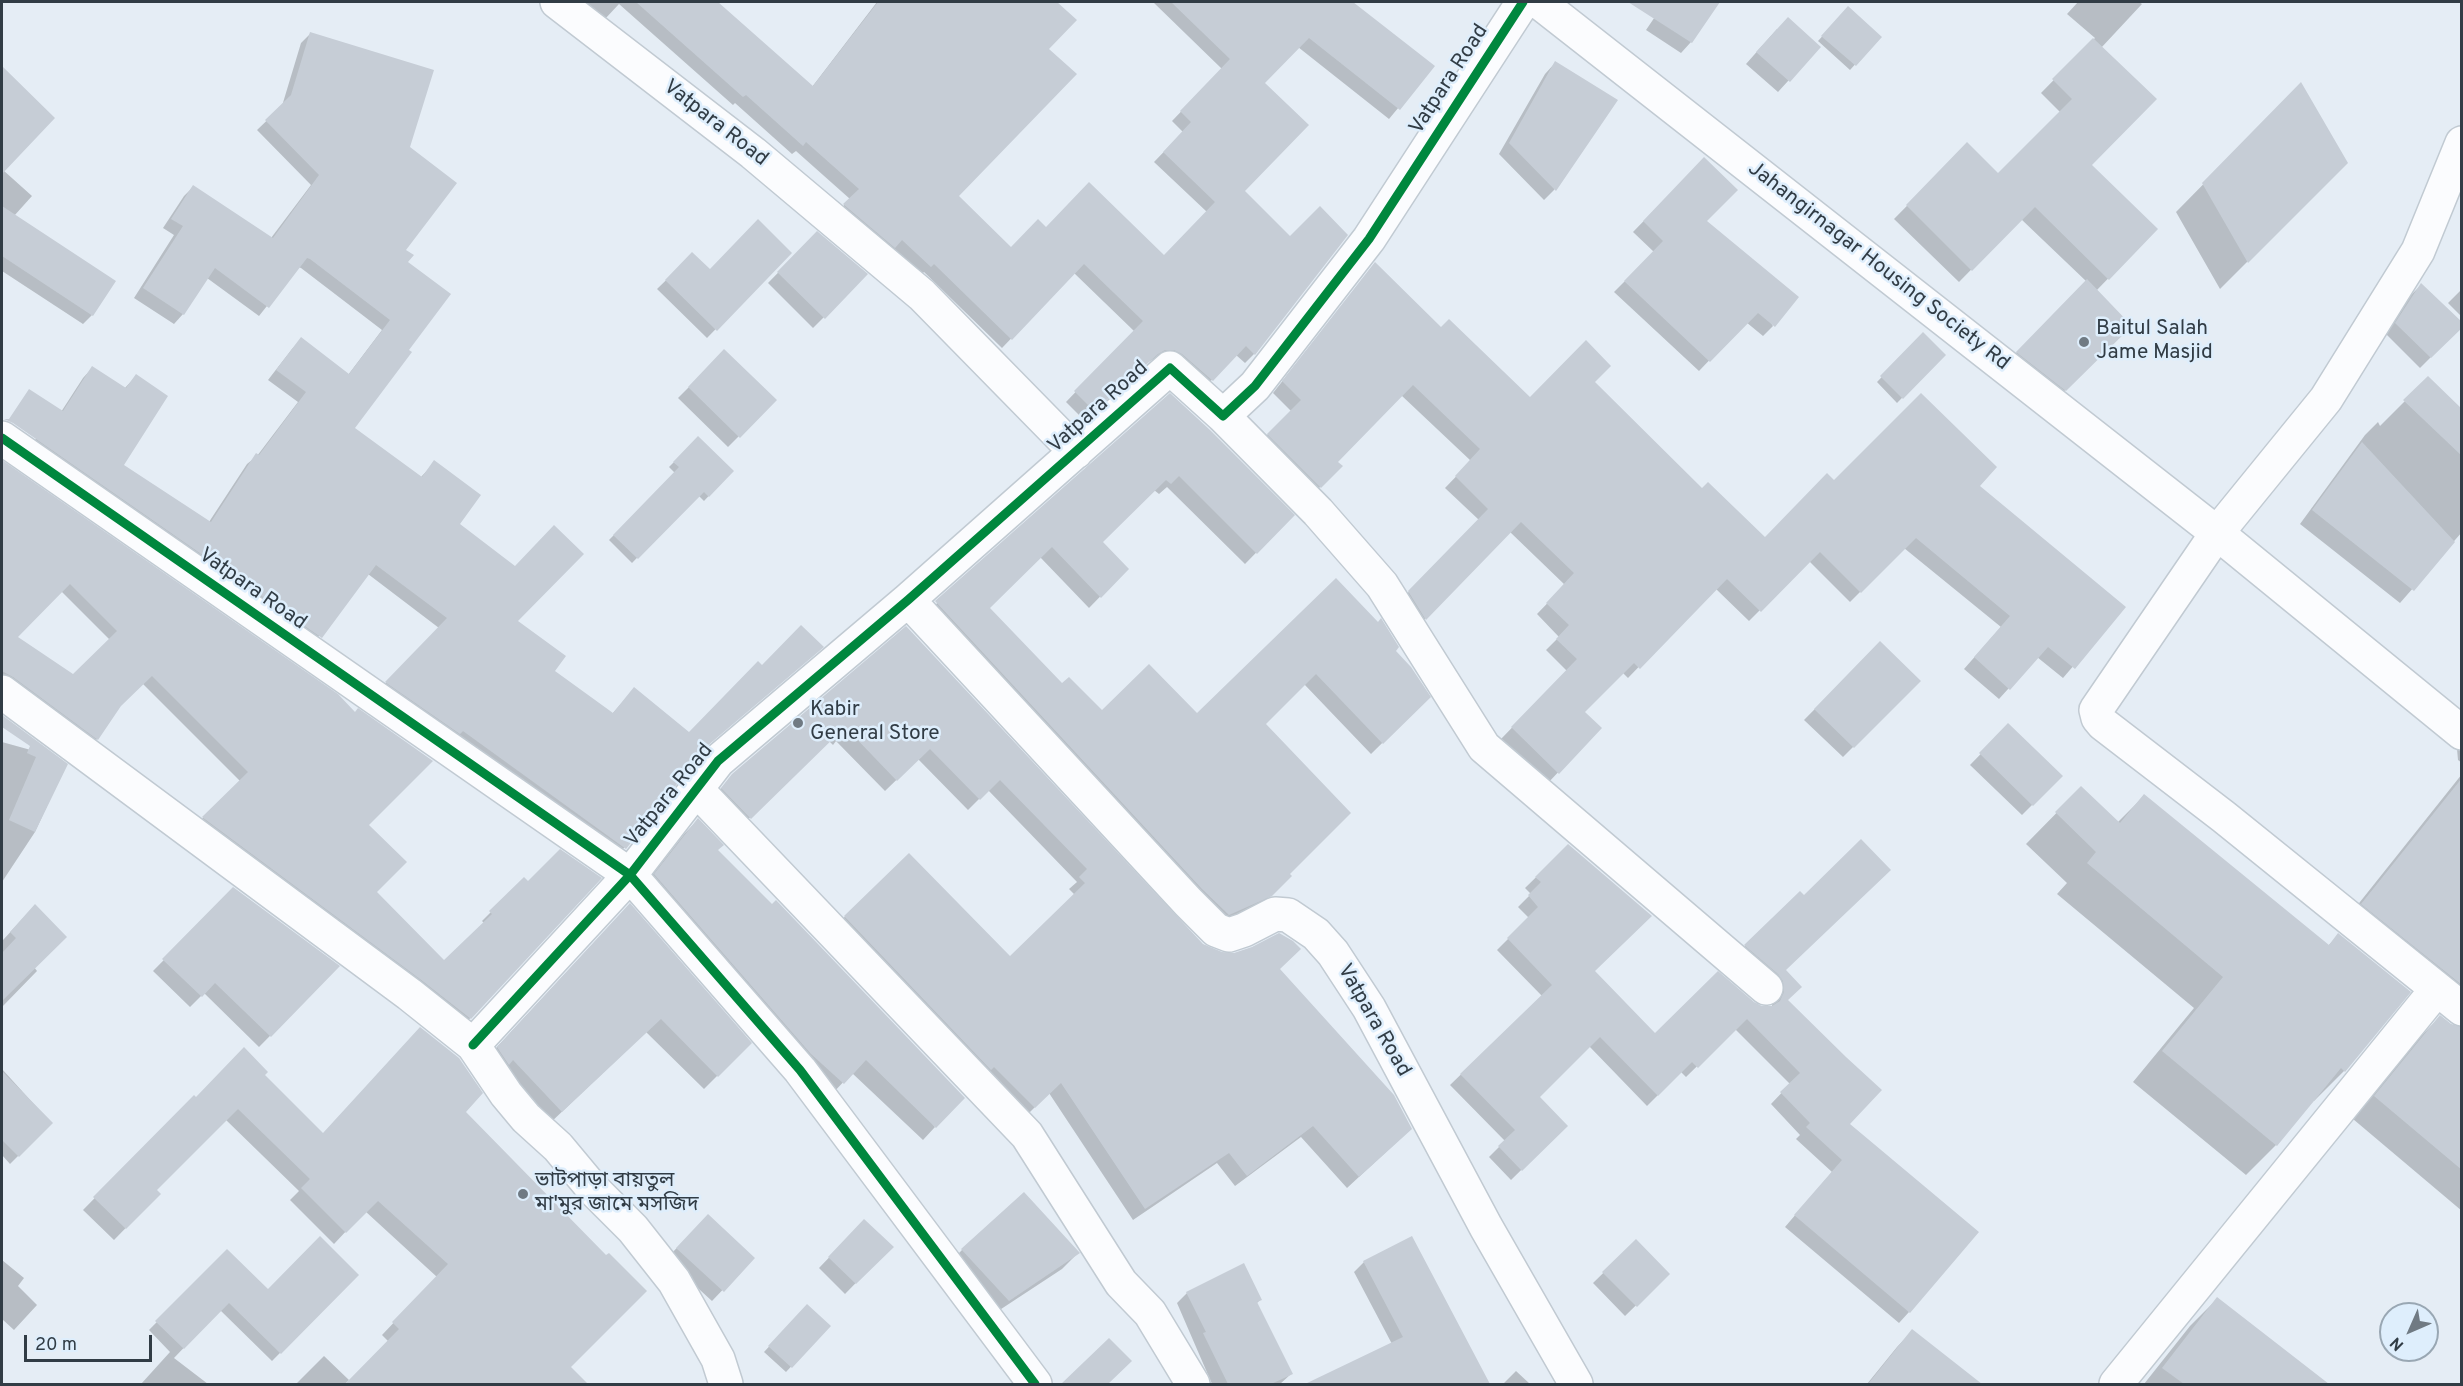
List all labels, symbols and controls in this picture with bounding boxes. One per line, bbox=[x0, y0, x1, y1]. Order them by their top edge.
street label: Vatpara Road bbox=[1405, 20, 1495, 140]
street label: Vatpara Road bbox=[658, 75, 772, 173]
street label: Jahangirnagar Housing Society Rd bbox=[1742, 157, 2014, 377]
place label: Baitul Salah Jame Masjid bbox=[2096, 317, 2213, 367]
marker: Baitul Salah Jame Masjid bbox=[2077, 335, 2091, 349]
street label: Vatpara Road bbox=[1044, 357, 1154, 459]
street label: Vatpara Road bbox=[193, 544, 311, 636]
place label: Kabir General Store bbox=[810, 698, 939, 748]
marker: Kabir General Store bbox=[791, 716, 805, 730]
street label: Vatpara Road bbox=[621, 739, 719, 853]
street label: Vatpara Road bbox=[1331, 960, 1415, 1082]
place label: ভাটপাড়া বায়তুল মা'মুর জামে মসজিদ bbox=[535, 1169, 699, 1219]
marker: ভাটপাড়া বায়তুল মা'মুর জামে মসজিদ bbox=[516, 1187, 530, 1201]
north arrow bbox=[2379, 1302, 2439, 1362]
scale bar bbox=[27, 1323, 154, 1361]
text: N bbox=[2387, 1332, 2409, 1354]
text: 20 m bbox=[35, 1334, 77, 1357]

